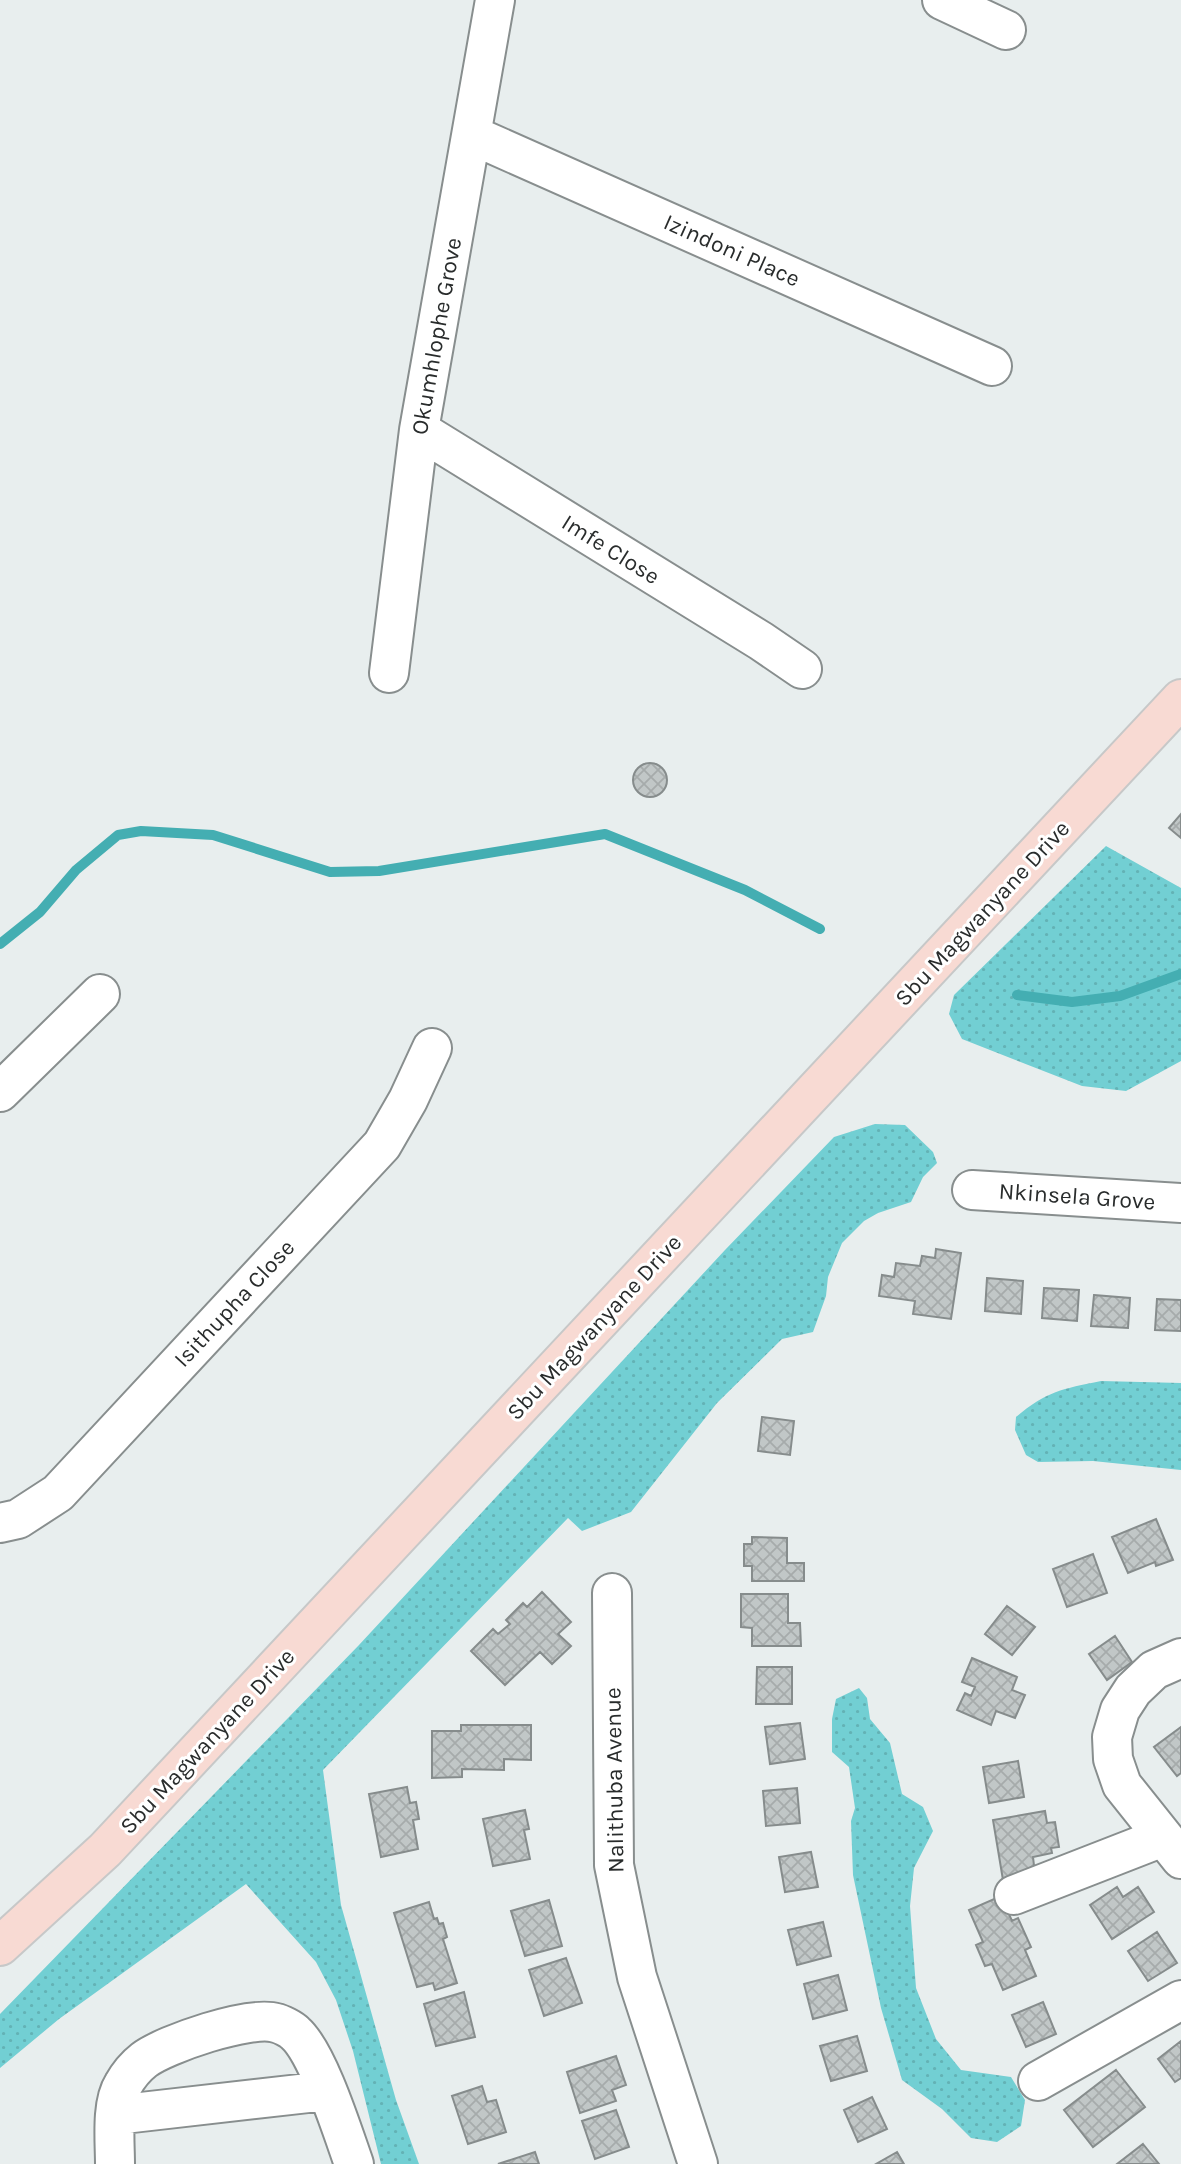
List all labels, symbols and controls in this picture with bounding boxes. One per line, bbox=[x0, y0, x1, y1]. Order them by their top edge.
street label: Izindoni Place bbox=[660, 208, 804, 292]
street label: Okumhlophe Grove bbox=[406, 235, 467, 437]
street label: Imfe Close bbox=[557, 509, 665, 590]
street label: Sbu Magwanyane Drive bbox=[889, 815, 1075, 1012]
street label: Nkinsela Grove bbox=[998, 1178, 1156, 1215]
street label: Sbu Magwanyane Drive bbox=[501, 1229, 687, 1426]
street label: Isithupha Close bbox=[168, 1234, 300, 1373]
street label: Sbu Magwanyane Drive bbox=[114, 1643, 300, 1840]
street label: Nalithuba Avenue bbox=[599, 1687, 630, 1873]

